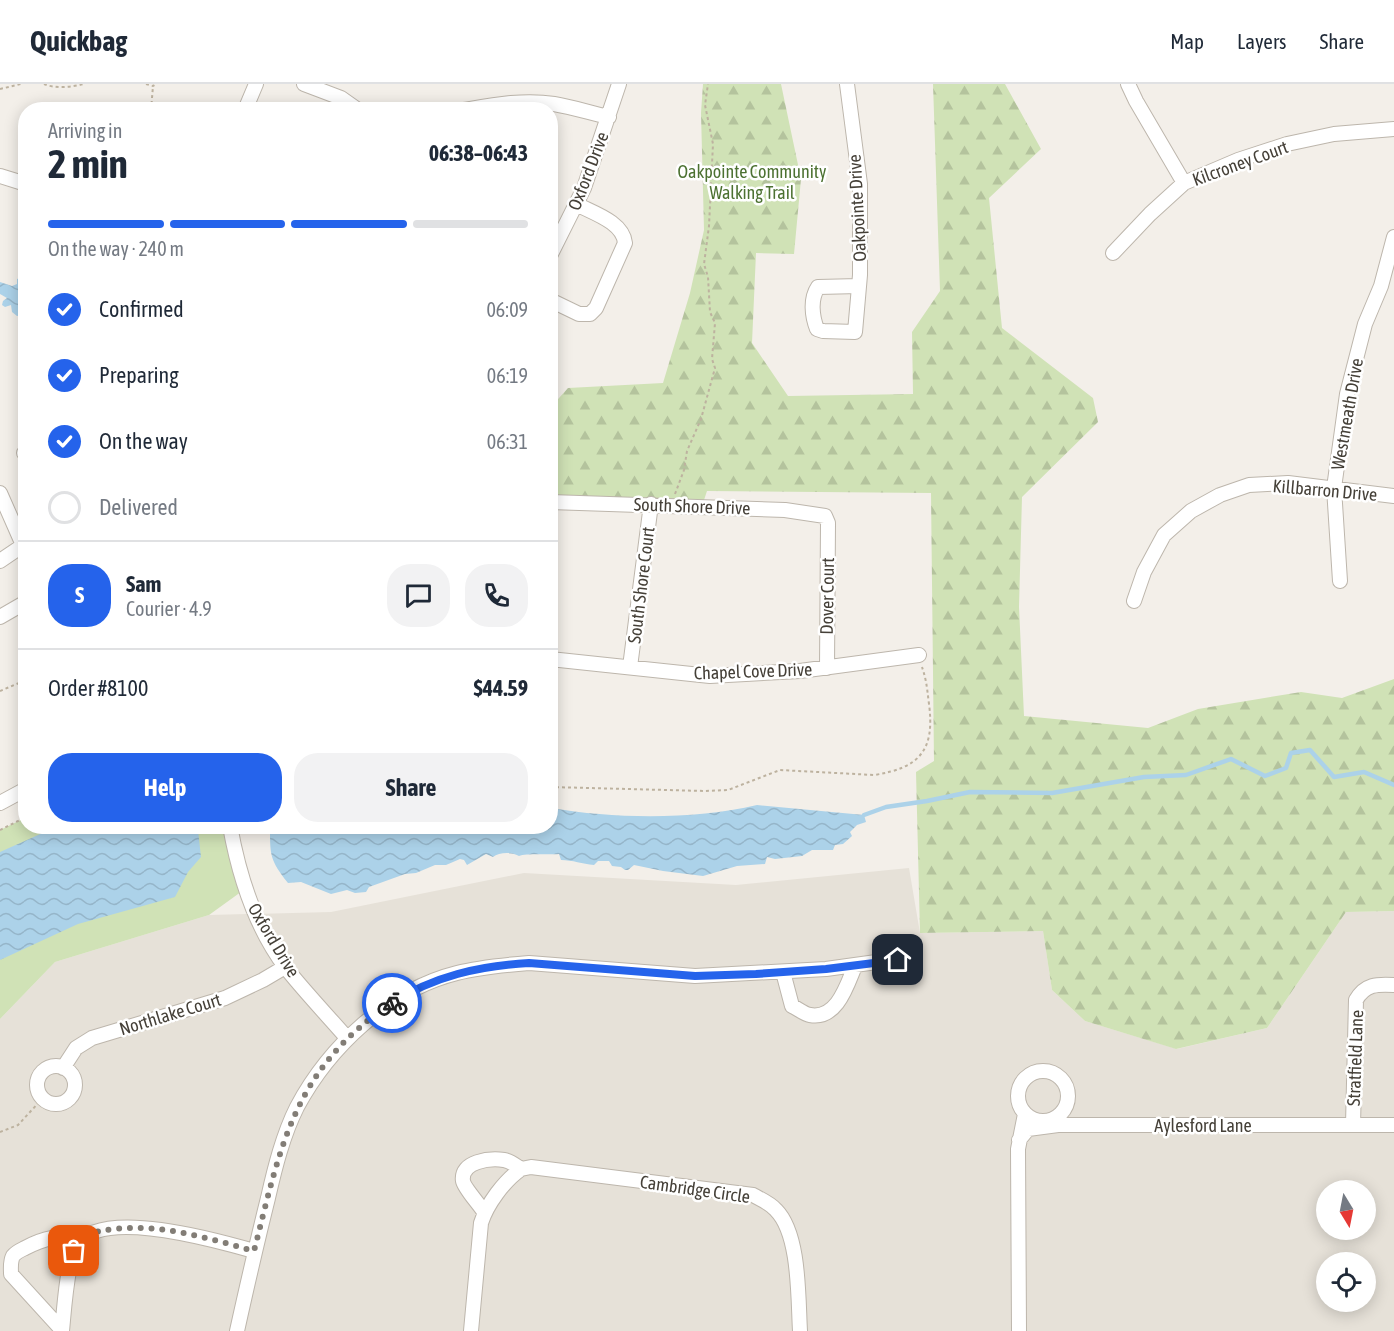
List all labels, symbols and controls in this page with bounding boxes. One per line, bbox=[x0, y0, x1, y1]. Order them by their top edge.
text: Quickbag bbox=[30, 25, 127, 57]
text: Map bbox=[1170, 29, 1204, 53]
text: Layers bbox=[1237, 29, 1287, 53]
text: Share bbox=[1320, 29, 1364, 53]
text: Arriving in bbox=[48, 119, 122, 142]
street label: Oxford Drive bbox=[563, 129, 613, 213]
street label: Kilcroney Court bbox=[1189, 136, 1291, 190]
text: 06:38–06:43 bbox=[429, 140, 528, 166]
text: 2 min bbox=[48, 142, 128, 186]
street label: Oakpointe Drive bbox=[844, 154, 870, 262]
park label: Oakpointe Community Walking Trail bbox=[678, 161, 826, 203]
text: On the way · 240 m bbox=[48, 237, 184, 260]
icon: check bbox=[48, 293, 81, 326]
text: Confirmed bbox=[99, 296, 184, 322]
text: 06:09 bbox=[486, 298, 528, 321]
street label: Westmeath Drive bbox=[1327, 357, 1367, 471]
icon: check bbox=[48, 359, 81, 392]
text: Preparing bbox=[99, 362, 179, 388]
text: 06:19 bbox=[487, 364, 528, 387]
icon: check bbox=[48, 425, 81, 458]
text: On the way bbox=[99, 428, 188, 454]
text: 06:31 bbox=[487, 430, 528, 453]
street label: Killbarron Drive bbox=[1272, 475, 1378, 505]
street label: South Shore Drive bbox=[633, 493, 751, 519]
text: Delivered bbox=[99, 494, 178, 520]
street label: South Shore Court bbox=[623, 525, 659, 645]
street label: Dover Court bbox=[816, 557, 838, 635]
button: chat bbox=[387, 564, 450, 627]
button: phone bbox=[465, 564, 528, 627]
text: Sam bbox=[126, 571, 161, 597]
text: S bbox=[75, 582, 84, 608]
text: Courier · 4.9 bbox=[126, 597, 212, 620]
street label: Chapel Cove Drive bbox=[693, 658, 813, 684]
text: Order #8100 bbox=[48, 675, 148, 701]
text: $44.59 bbox=[473, 675, 528, 701]
button: Help bbox=[48, 753, 282, 822]
button: Share bbox=[294, 753, 528, 822]
street label: Oxford Drive bbox=[244, 899, 304, 981]
pin bbox=[872, 934, 923, 985]
icon: home bbox=[881, 943, 914, 976]
courier bbox=[362, 973, 422, 1033]
icon: bike bbox=[376, 987, 409, 1020]
street label: Northlake Court bbox=[117, 989, 223, 1039]
street label: Stratfield Lane bbox=[1343, 1009, 1367, 1107]
street label: Aylesford Lane bbox=[1154, 1115, 1252, 1136]
street label: Cambridge Circle bbox=[639, 1171, 751, 1207]
north arrow bbox=[1316, 1180, 1376, 1240]
map controls bbox=[1316, 1180, 1376, 1312]
pin bbox=[48, 1225, 99, 1276]
icon: bag bbox=[57, 1234, 90, 1267]
button: locate bbox=[1316, 1252, 1376, 1312]

